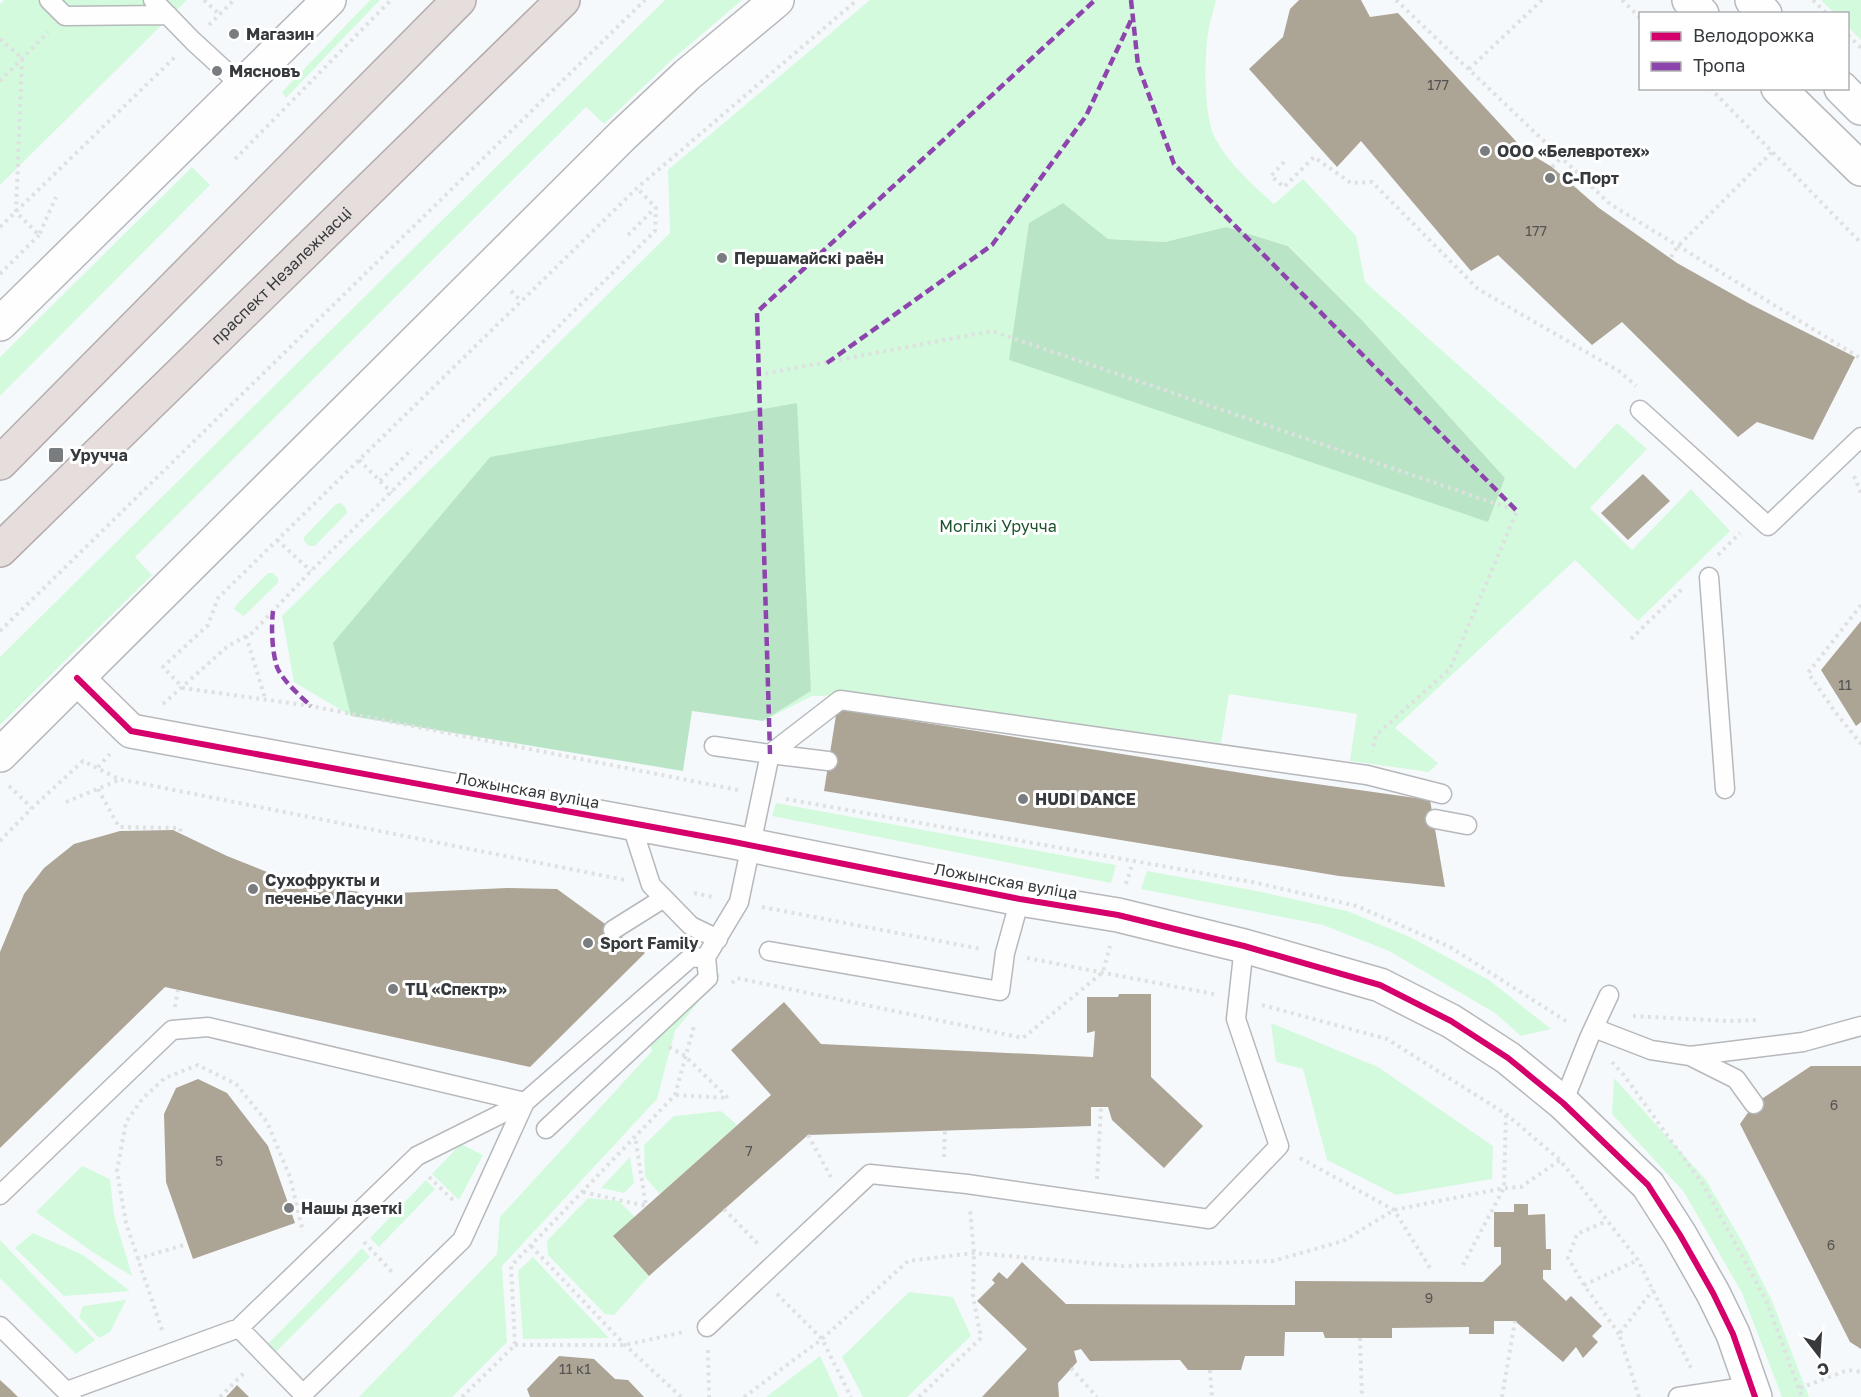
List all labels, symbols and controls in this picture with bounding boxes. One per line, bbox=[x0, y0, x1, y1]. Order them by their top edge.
legend bbox=[1639, 12, 1849, 90]
place label: Магазин bbox=[246, 24, 314, 44]
text: Велодорожка bbox=[1693, 24, 1814, 46]
marker: Магазин bbox=[227, 27, 241, 41]
text: Тропа bbox=[1693, 54, 1745, 76]
place label: Мясновъ bbox=[229, 61, 300, 81]
marker: Мясновъ bbox=[210, 64, 224, 78]
house number: 177 bbox=[1427, 76, 1449, 93]
place label: ООО «Белевротех» bbox=[1497, 141, 1650, 161]
marker: ООО «Белевротех» bbox=[1478, 144, 1492, 158]
place label: С-Порт bbox=[1562, 168, 1619, 188]
marker: С-Порт bbox=[1543, 171, 1557, 185]
street label: праспект Незалежнасці bbox=[207, 202, 356, 349]
house number: 177 bbox=[1525, 222, 1547, 239]
place label: Першамайскі раён bbox=[734, 248, 884, 268]
marker: Першамайскі раён bbox=[715, 251, 729, 265]
place label: Уручча bbox=[70, 445, 128, 465]
marker: Уручча bbox=[47, 446, 65, 464]
park label: Могілкі Уручча bbox=[939, 516, 1057, 536]
house number: 11 bbox=[1838, 676, 1852, 693]
street label: Ложынская вуліца bbox=[455, 768, 601, 812]
place label: HUDI DANCE bbox=[1035, 789, 1136, 809]
marker: HUDI DANCE bbox=[1016, 792, 1030, 806]
street label: Ложынская вуліца bbox=[933, 859, 1079, 903]
place label: Сухофрукты и печенье Ласунки bbox=[265, 870, 403, 908]
marker: Сухофрукты и печенье Ласунки bbox=[246, 882, 260, 896]
place label: Sport Family bbox=[600, 933, 699, 953]
marker: Sport Family bbox=[581, 936, 595, 950]
place label: ТЦ «Спектр» bbox=[405, 979, 507, 999]
marker: ТЦ «Спектр» bbox=[386, 982, 400, 996]
house number: 6 bbox=[1830, 1096, 1838, 1113]
house number: 7 bbox=[745, 1142, 753, 1159]
house number: 5 bbox=[215, 1152, 223, 1169]
place label: Нашы дзеткі bbox=[301, 1198, 402, 1218]
marker: Нашы дзеткі bbox=[282, 1201, 296, 1215]
house number: 6 bbox=[1827, 1236, 1835, 1253]
house number: 9 bbox=[1425, 1289, 1433, 1306]
north arrow bbox=[1789, 1325, 1849, 1385]
text: С bbox=[1815, 1358, 1832, 1381]
house number: 11 к1 bbox=[559, 1360, 591, 1377]

